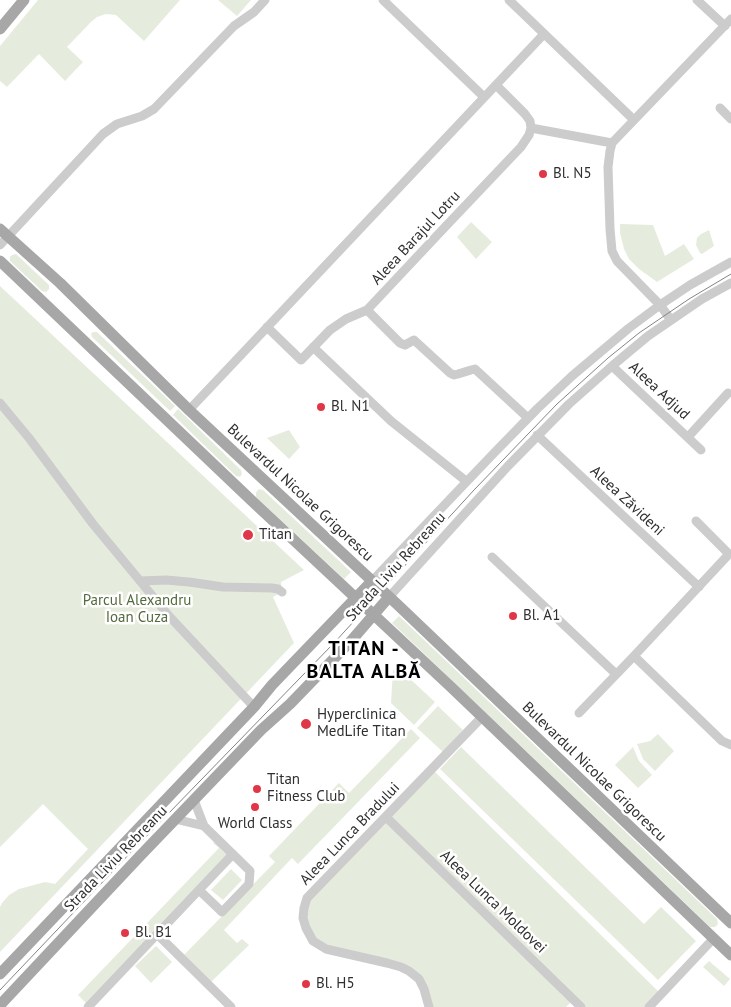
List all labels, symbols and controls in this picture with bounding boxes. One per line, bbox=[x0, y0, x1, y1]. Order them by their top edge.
place label: Bl. N5 bbox=[553, 165, 592, 183]
marker: Bl. N5 bbox=[537, 168, 549, 180]
street label: Aleea Barajul Lotru bbox=[368, 187, 464, 289]
street label: Aleea Adjud bbox=[625, 358, 693, 424]
place label: Bl. N1 bbox=[331, 398, 370, 416]
marker: Bl. N1 bbox=[315, 401, 327, 413]
street label: Bulevardul Nicolae Grigorescu bbox=[223, 421, 377, 565]
street label: Aleea Zăvideni bbox=[586, 462, 668, 540]
street label: Strada Liviu Rebreanu bbox=[342, 509, 450, 625]
place label: Titan bbox=[259, 526, 292, 544]
marker: Titan bbox=[241, 528, 255, 542]
park label: Parcul Alexandru Ioan Cuza bbox=[83, 592, 191, 627]
place label: Bl. A1 bbox=[523, 607, 560, 625]
marker: Bl. A1 bbox=[507, 610, 519, 622]
district label: TITAN - BALTA ALBĂ bbox=[305, 637, 423, 684]
street label: Bulevardul Nicolae Grigorescu bbox=[518, 698, 670, 846]
place label: Hyperclinica MedLife Titan bbox=[317, 706, 406, 741]
marker: Hyperclinica MedLife Titan bbox=[299, 717, 313, 731]
place label: Titan Fitness Club bbox=[267, 771, 345, 806]
street label: Aleea Lunca Bradului bbox=[296, 779, 404, 889]
marker: Titan Fitness Club bbox=[251, 783, 263, 795]
marker: World Class bbox=[249, 801, 261, 813]
street label: Strada Liviu Rebreanu bbox=[61, 802, 171, 916]
place label: World Class bbox=[218, 815, 292, 833]
street label: Aleea Lunca Moldovei bbox=[436, 847, 550, 957]
place label: Bl. B1 bbox=[135, 924, 172, 942]
marker: Bl. B1 bbox=[119, 927, 131, 939]
place label: Bl. H5 bbox=[316, 975, 355, 993]
marker: Bl. H5 bbox=[300, 978, 312, 990]

